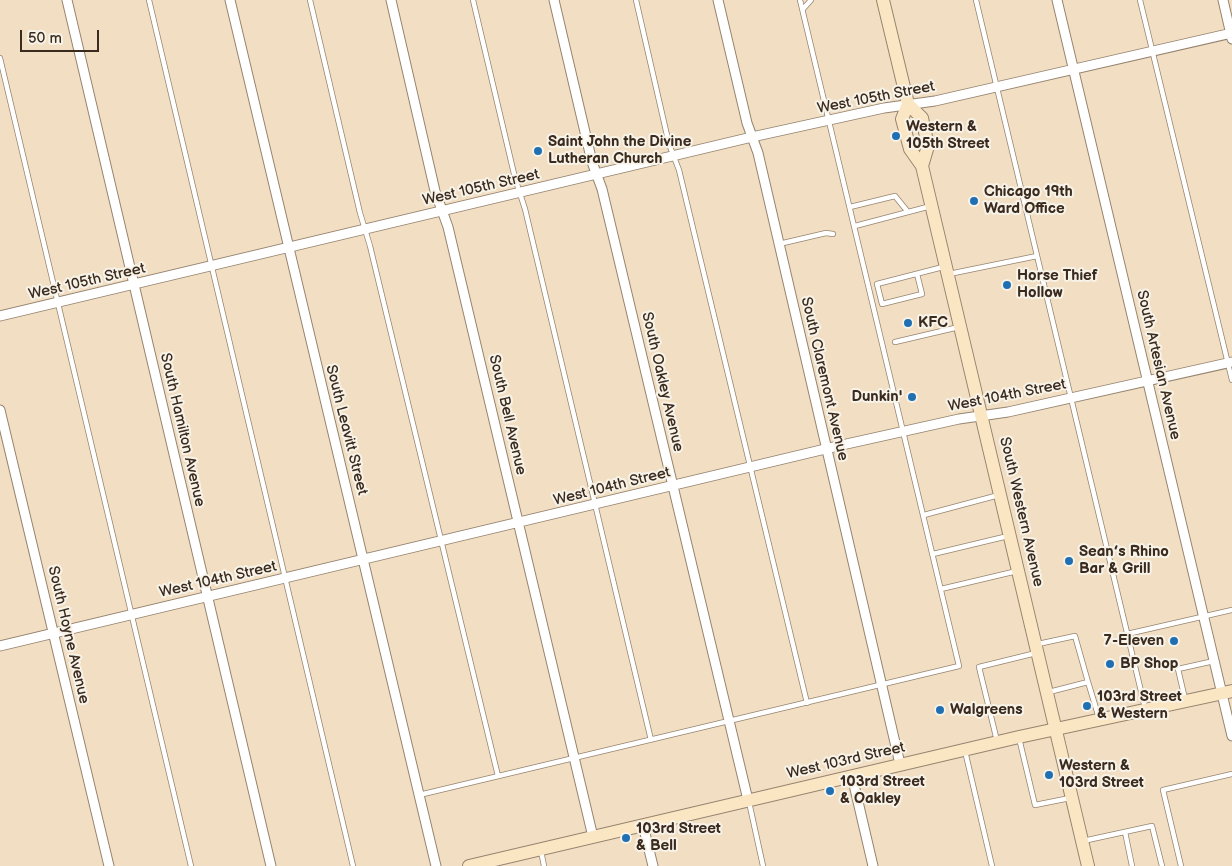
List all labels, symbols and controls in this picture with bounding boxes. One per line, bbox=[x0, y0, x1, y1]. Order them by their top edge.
scale bar bbox=[22, 20, 101, 52]
text: 50 m bbox=[28, 29, 62, 48]
street label: West 105th Street bbox=[816, 78, 936, 118]
place label: Western & 105th Street bbox=[906, 118, 990, 153]
marker: Western & 105th Street bbox=[890, 130, 902, 142]
place label: Saint John the Divine Lutheran Church bbox=[548, 133, 691, 168]
marker: Saint John the Divine Lutheran Church bbox=[532, 145, 544, 157]
street label: West 105th Street bbox=[421, 166, 541, 210]
place label: Chicago 19th Ward Office bbox=[984, 183, 1073, 218]
marker: Chicago 19th Ward Office bbox=[968, 195, 980, 207]
street label: West 105th Street bbox=[27, 260, 147, 304]
place label: Horse Thief Hollow bbox=[1017, 267, 1097, 302]
marker: Horse Thief Hollow bbox=[1001, 279, 1013, 291]
street label: South Artesian Avenue bbox=[1132, 289, 1184, 441]
street label: South Claremont Avenue bbox=[796, 295, 852, 463]
street label: South Oakley Avenue bbox=[637, 310, 687, 454]
place label: KFC bbox=[918, 314, 948, 332]
marker: KFC bbox=[902, 317, 914, 329]
street label: South Hamilton Avenue bbox=[156, 351, 208, 509]
street label: South Bell Avenue bbox=[484, 353, 530, 477]
street label: South Leavitt Street bbox=[321, 363, 371, 497]
street label: West 104th Street bbox=[947, 376, 1067, 416]
place label: Dunkin' bbox=[852, 388, 902, 406]
marker: Dunkin' bbox=[906, 391, 918, 403]
street label: South Western Avenue bbox=[995, 435, 1047, 589]
street label: West 104th Street bbox=[552, 464, 672, 510]
place label: Sean’s Rhino Bar & Grill bbox=[1079, 543, 1169, 578]
marker: Sean’s Rhino Bar & Grill bbox=[1063, 555, 1075, 567]
street label: West 104th Street bbox=[158, 558, 278, 602]
street label: South Hoyne Avenue bbox=[43, 564, 93, 706]
place label: 7-Eleven bbox=[1104, 632, 1164, 650]
marker: 7-Eleven bbox=[1168, 635, 1180, 647]
place label: BP Shop bbox=[1120, 655, 1178, 673]
marker: BP Shop bbox=[1104, 658, 1116, 670]
place label: 103rd Street & Western bbox=[1097, 688, 1182, 723]
marker: 103rd Street & Western bbox=[1081, 700, 1093, 712]
place label: Walgreens bbox=[950, 701, 1023, 719]
marker: Walgreens bbox=[934, 704, 946, 716]
street label: West 103rd Street bbox=[785, 739, 907, 783]
place label: Western & 103rd Street bbox=[1059, 757, 1144, 792]
marker: Western & 103rd Street bbox=[1043, 769, 1055, 781]
place label: 103rd Street & Oakley bbox=[840, 773, 925, 808]
marker: 103rd Street & Oakley bbox=[824, 785, 836, 797]
place label: 103rd Street & Bell bbox=[636, 820, 721, 855]
marker: 103rd Street & Bell bbox=[620, 832, 632, 844]

